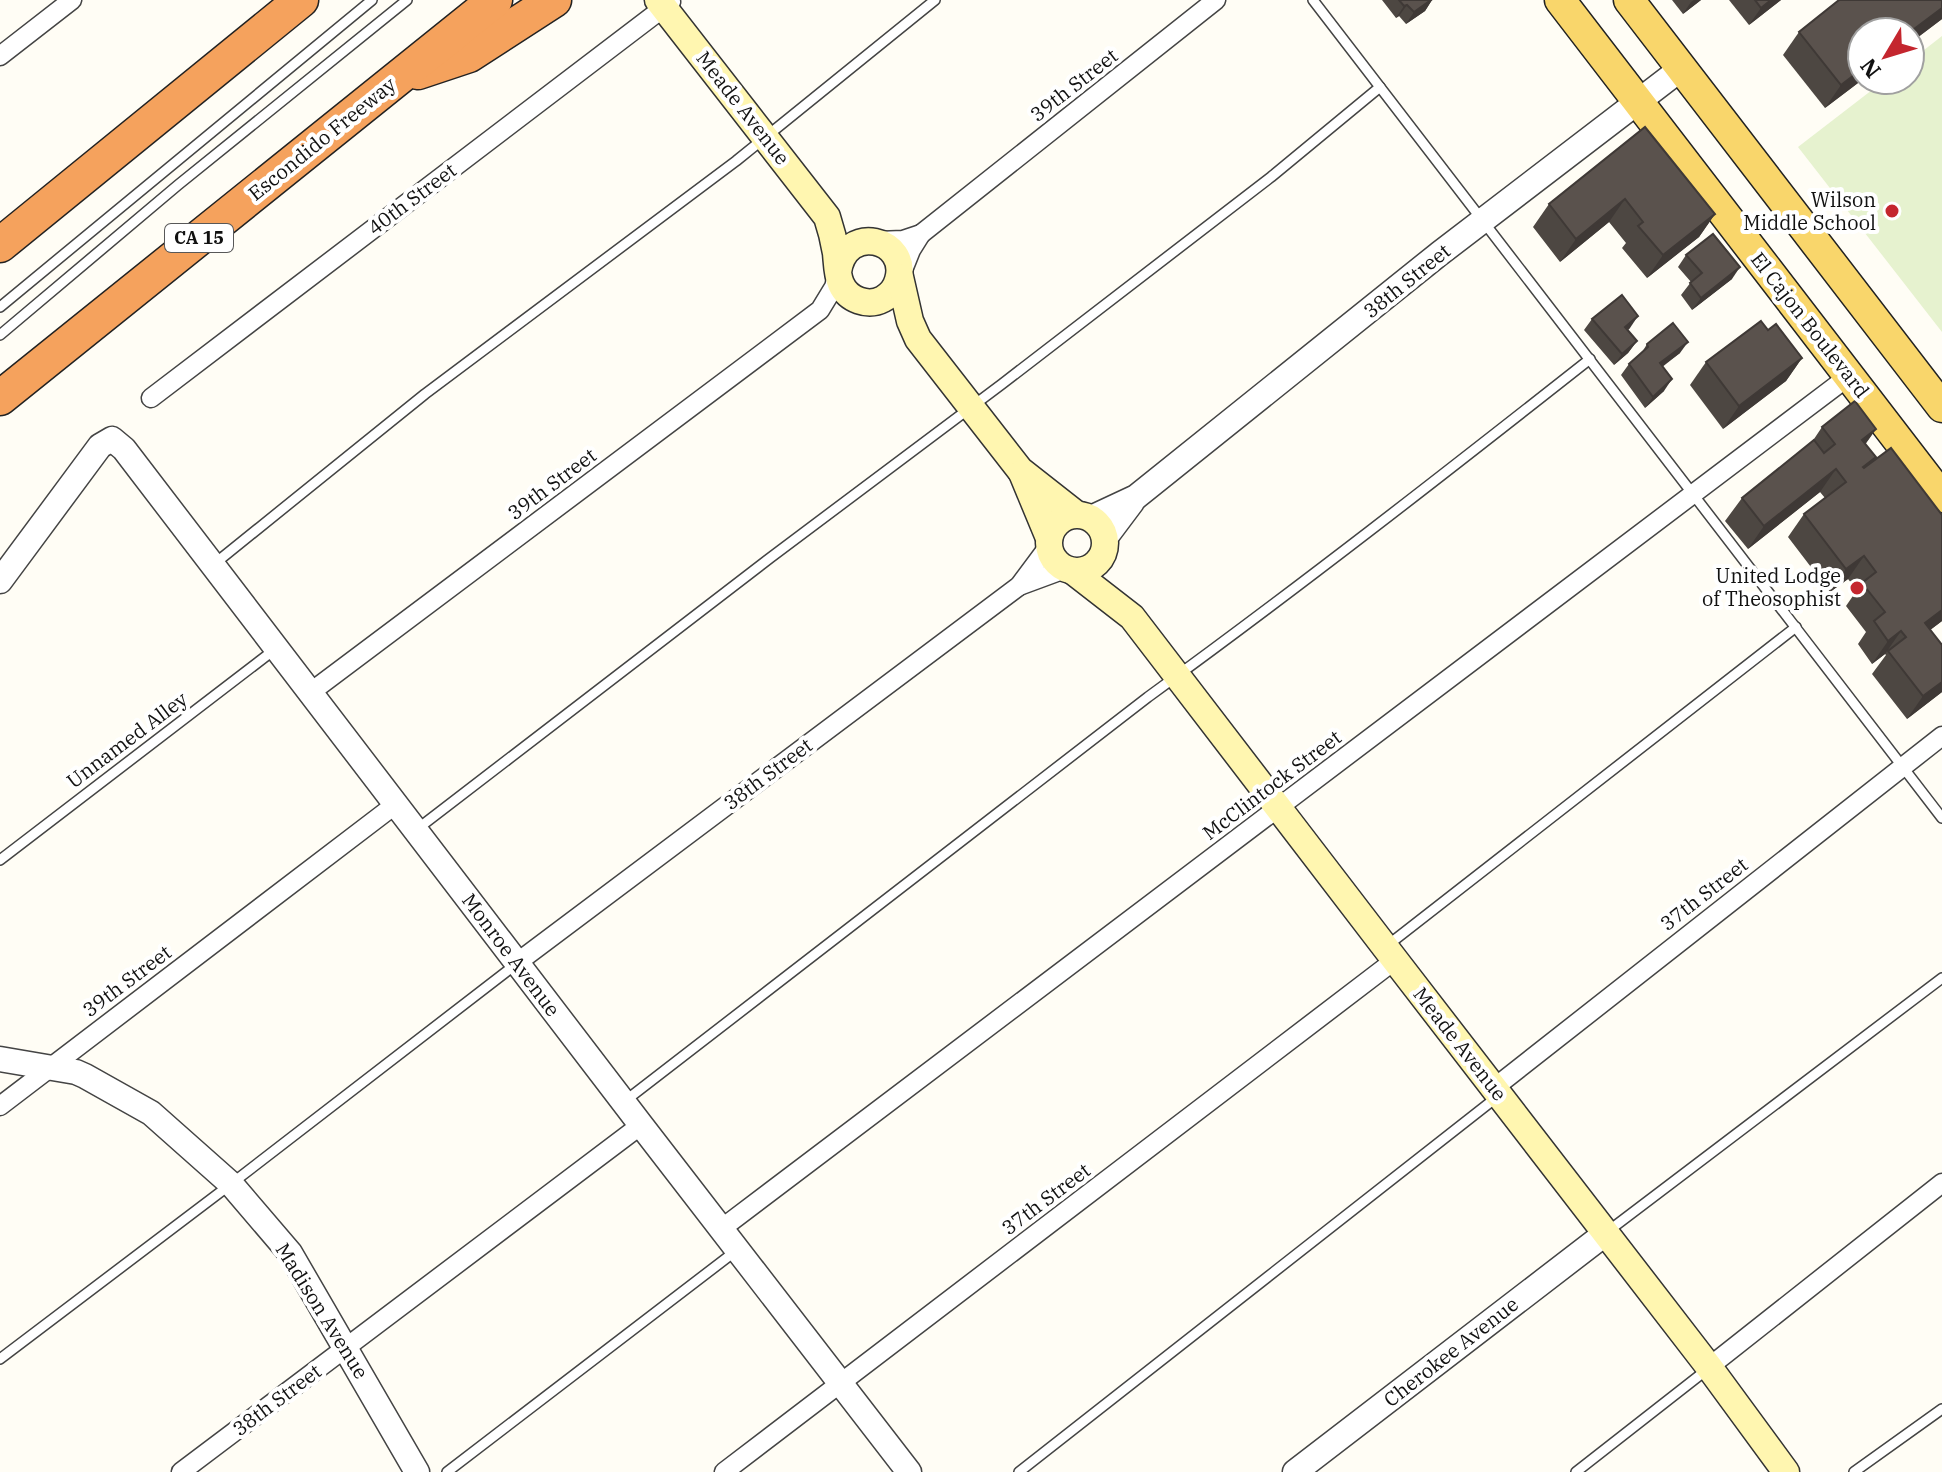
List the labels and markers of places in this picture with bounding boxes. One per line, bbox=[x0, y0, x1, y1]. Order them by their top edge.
place label: Wilson Middle School bbox=[1743, 186, 1876, 236]
marker: Wilson Middle School bbox=[1883, 202, 1901, 220]
place label: United Lodge of Theosophist bbox=[1702, 562, 1841, 612]
marker: United Lodge of Theosophist bbox=[1848, 579, 1866, 597]

